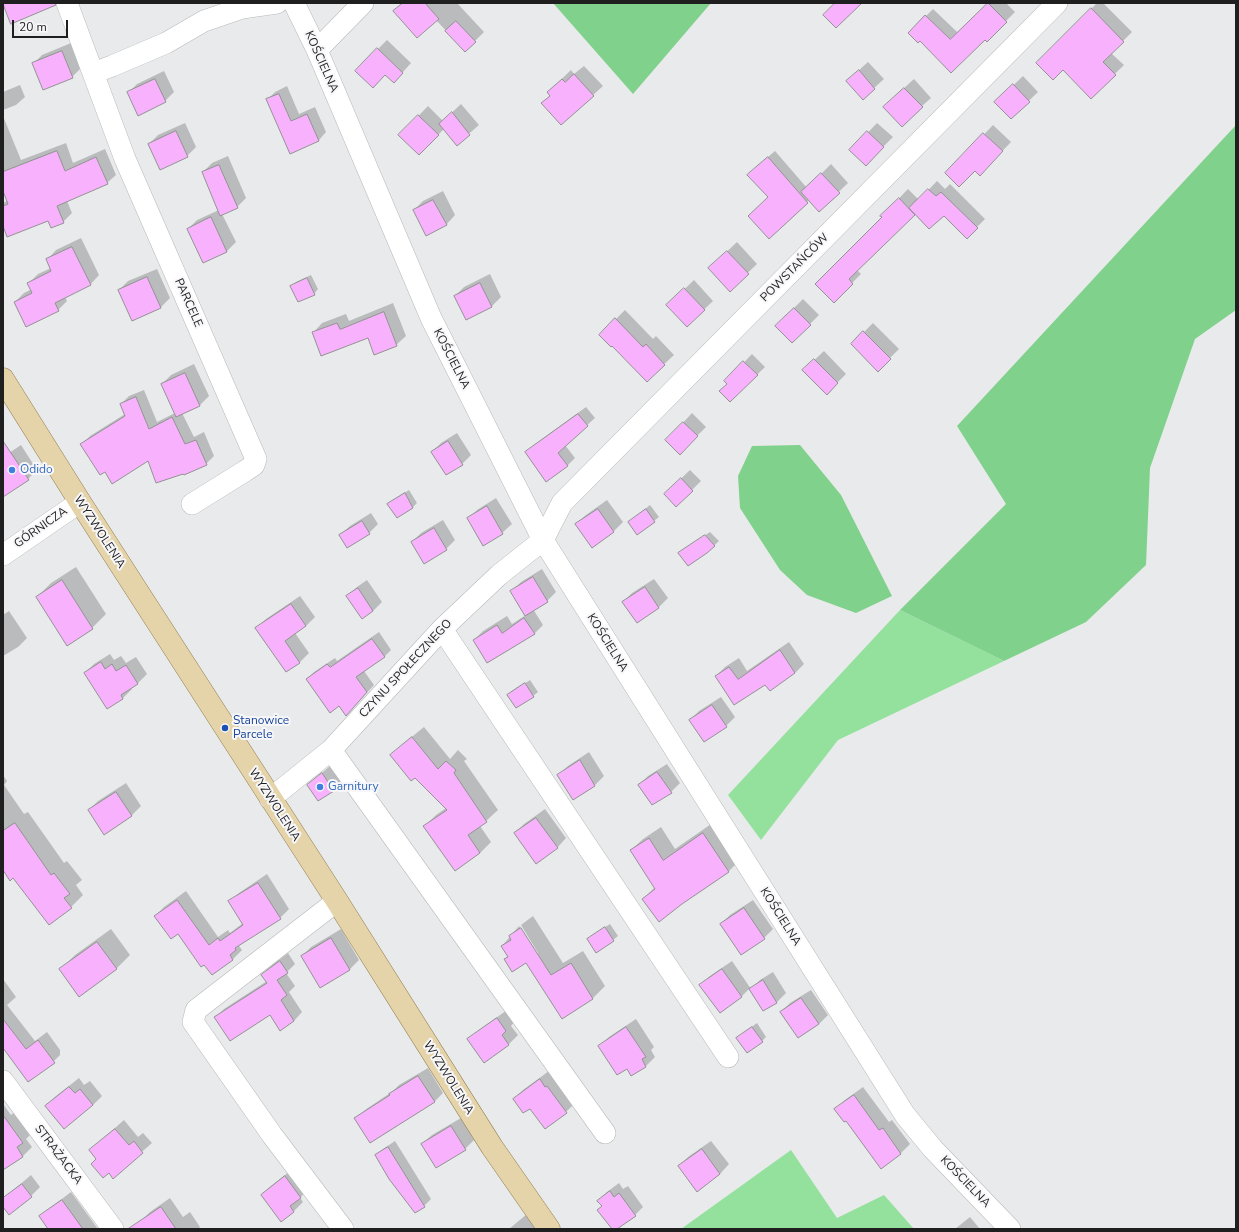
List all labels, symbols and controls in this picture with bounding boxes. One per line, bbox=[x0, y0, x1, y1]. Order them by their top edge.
scale bar bbox=[14, 12, 70, 38]
text: 20 m bbox=[19, 19, 47, 35]
street label: KOŚCIELNA bbox=[301, 29, 341, 95]
street label: POWSTAŃCÓW bbox=[758, 231, 832, 305]
street label: PARCELE bbox=[171, 276, 205, 330]
street label: KOŚCIELNA bbox=[430, 326, 472, 392]
place label: Odido bbox=[20, 463, 53, 477]
marker: Odido bbox=[7, 465, 17, 475]
street label: WYZWOLENIA bbox=[70, 493, 128, 571]
street label: GÓRNICZA bbox=[12, 504, 70, 552]
street label: KOŚCIELNA bbox=[583, 611, 631, 675]
street label: CZYNU SPOŁECZNEGO bbox=[357, 617, 455, 721]
place label: Stanowice Parcele bbox=[233, 714, 289, 742]
marker: Stanowice Parcele bbox=[220, 723, 230, 733]
street label: WYZWOLENIA bbox=[245, 766, 303, 844]
place label: Garnitury bbox=[328, 780, 379, 794]
marker: Garnitury bbox=[315, 782, 325, 792]
street label: KOŚCIELNA bbox=[756, 885, 804, 949]
street label: WYZWOLENIA bbox=[420, 1039, 476, 1117]
street label: STRAŻACKA bbox=[31, 1123, 85, 1187]
street label: KOŚCIELNA bbox=[937, 1153, 993, 1211]

